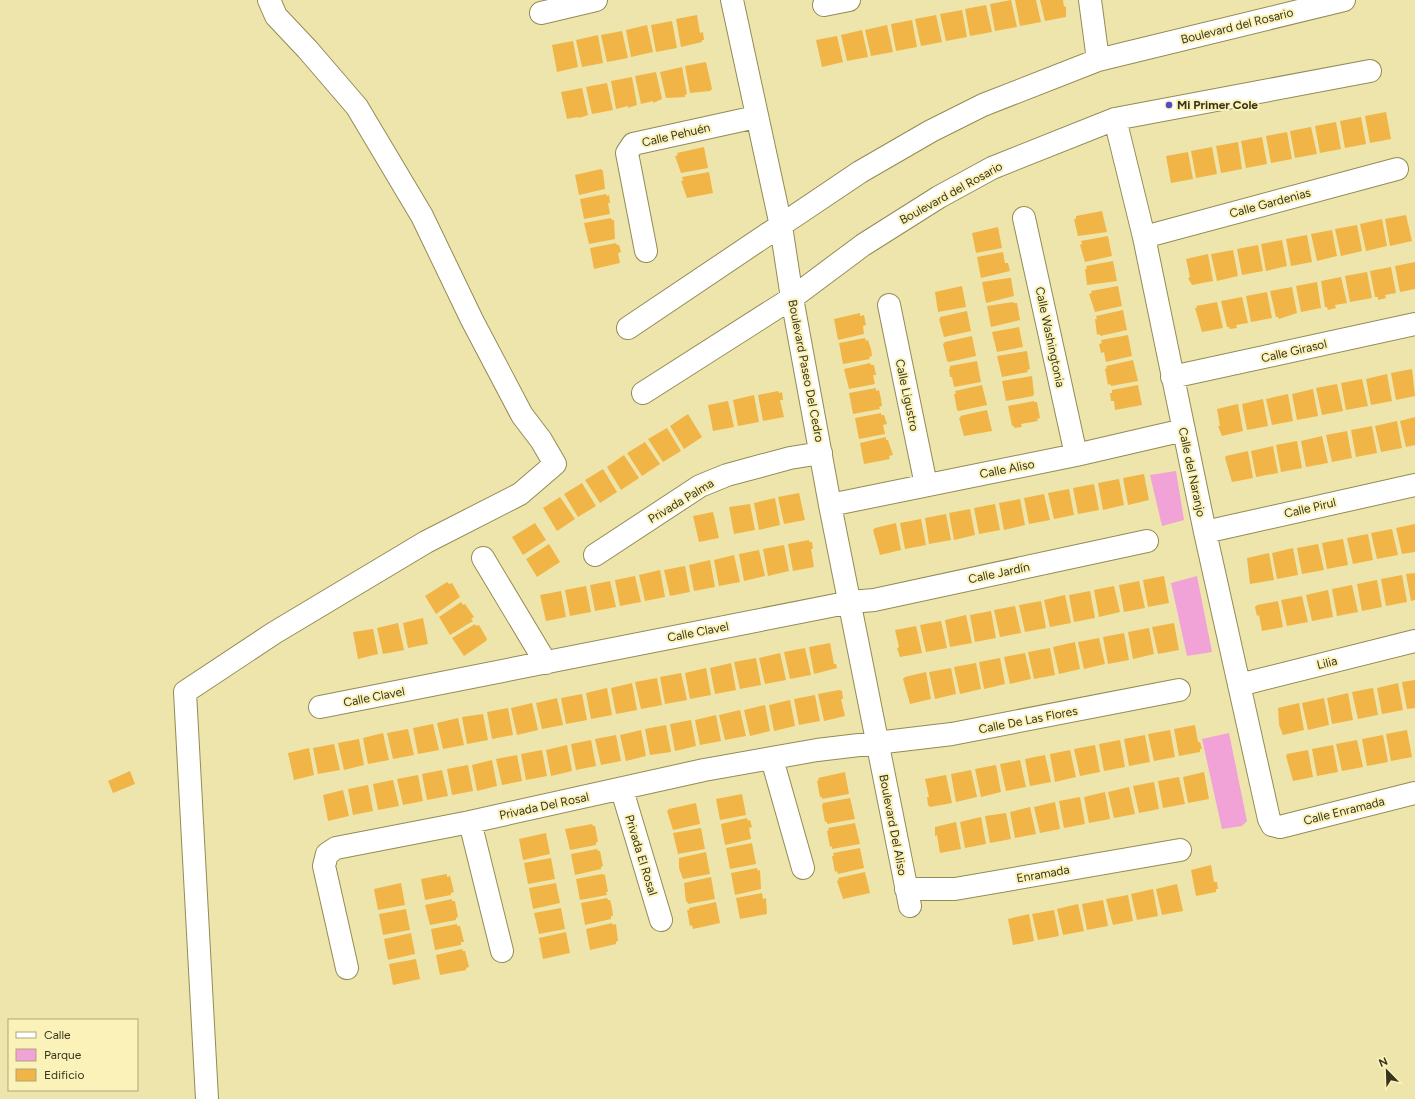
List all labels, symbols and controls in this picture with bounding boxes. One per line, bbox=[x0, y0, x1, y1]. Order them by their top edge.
street label: Boulevard del Rosario bbox=[1179, 5, 1295, 47]
place label: Mi Primer Cole bbox=[1177, 98, 1258, 112]
marker: Mi Primer Cole bbox=[1164, 100, 1174, 110]
street label: Calle Pehuén bbox=[641, 120, 712, 150]
street label: Boulevard del Rosario bbox=[897, 159, 1005, 227]
street label: Calle Gardenias bbox=[1228, 185, 1313, 221]
street label: Calle Washingtonia bbox=[1032, 285, 1068, 389]
street label: Boulevard Paseo Del Cedro bbox=[785, 299, 827, 444]
street label: Calle Girasol bbox=[1260, 337, 1328, 365]
street label: Calle Ligustro bbox=[893, 358, 921, 432]
street label: Calle del Naranjo bbox=[1176, 426, 1208, 518]
street label: Calle Aliso bbox=[978, 457, 1036, 481]
street label: Privada Palma bbox=[646, 476, 716, 526]
street label: Calle Pirul bbox=[1283, 495, 1337, 521]
street label: Calle Jardín bbox=[967, 560, 1031, 586]
street label: Calle Clavel bbox=[666, 619, 730, 645]
street label: Lilia bbox=[1315, 654, 1339, 672]
street label: Calle Clavel bbox=[342, 684, 406, 710]
street label: Calle De Las Flores bbox=[977, 703, 1079, 736]
street label: Boulevard Del Aliso bbox=[876, 773, 910, 877]
street label: Privada Del Rosal bbox=[498, 790, 590, 822]
street label: Calle Enramada bbox=[1302, 794, 1386, 828]
street label: Privada El Rosal bbox=[622, 813, 660, 897]
street label: Enramada bbox=[1015, 862, 1071, 886]
legend bbox=[8, 1019, 138, 1091]
text: Calle bbox=[44, 1028, 71, 1042]
text: Parque bbox=[44, 1048, 82, 1062]
north arrow bbox=[1367, 1051, 1407, 1091]
text: N bbox=[1377, 1055, 1390, 1070]
text: Edificio bbox=[44, 1068, 84, 1082]

